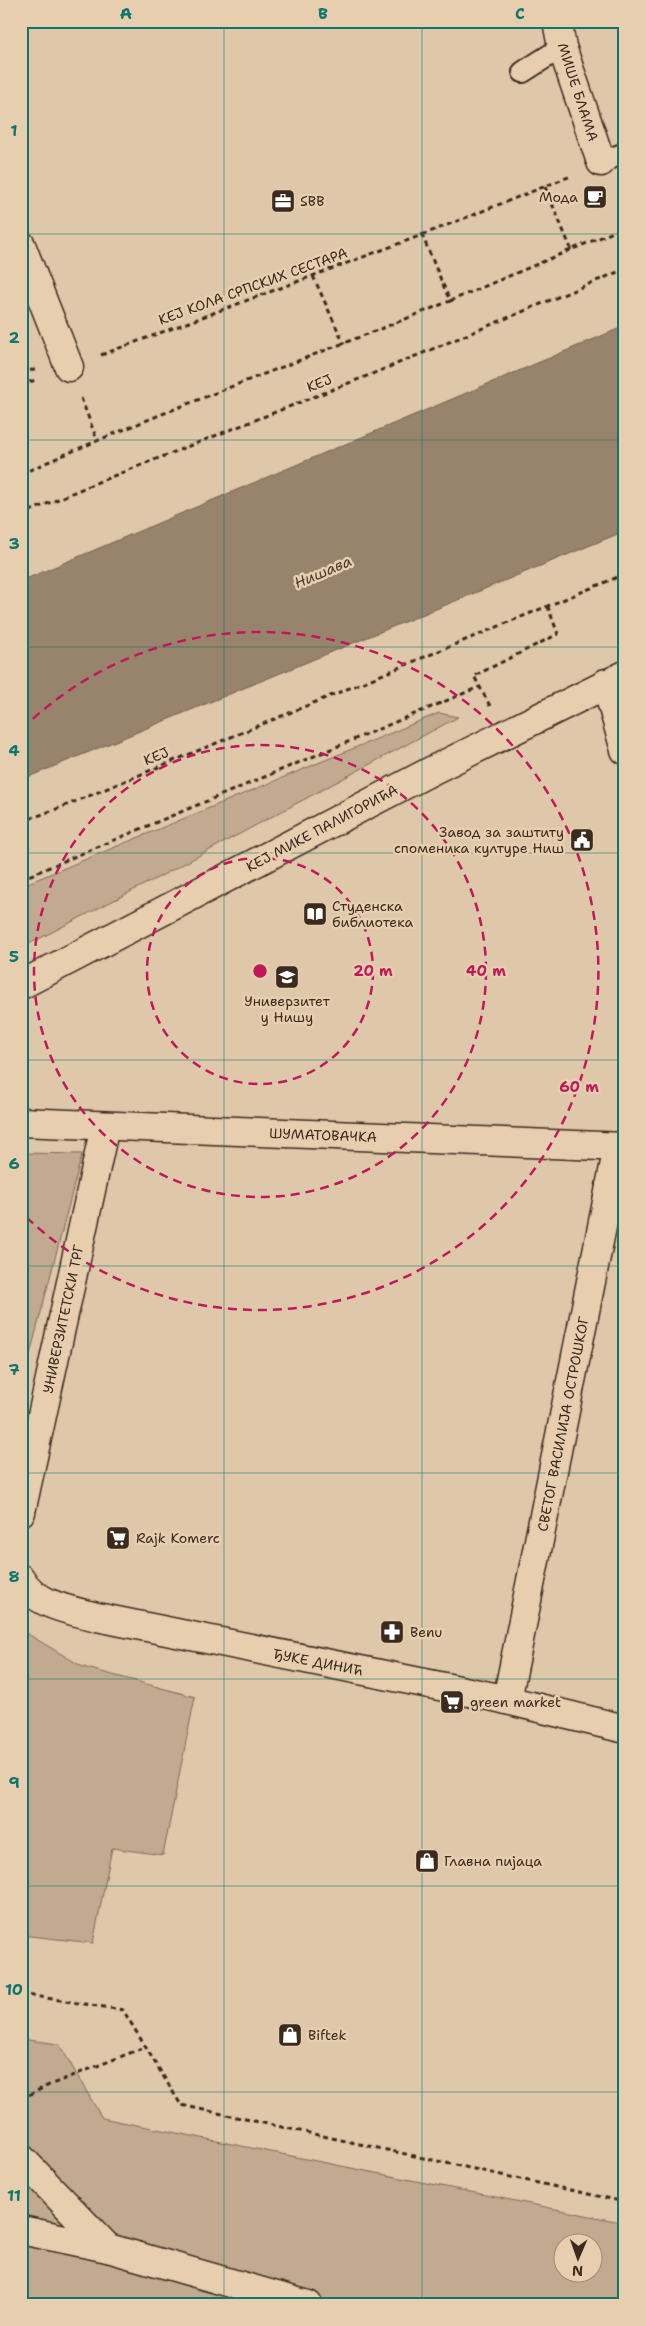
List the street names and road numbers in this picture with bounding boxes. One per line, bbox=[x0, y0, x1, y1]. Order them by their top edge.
street label: МИШЕ БЛАМА bbox=[554, 40, 602, 144]
street label: КЕЈ КОЛА СРПСКИХ СЕСТАРА bbox=[156, 243, 350, 329]
street label: КЕЈ bbox=[304, 370, 334, 396]
street label: КЕЈ bbox=[141, 743, 171, 769]
street label: КЕЈ МИКЕ ПАЛИГОРИЋА bbox=[243, 780, 401, 876]
street label: ШУМАТОВАЧКА bbox=[269, 1124, 377, 1146]
street label: УНИВЕРЗИТЕТСКИ ТРГ bbox=[38, 1242, 88, 1395]
street label: СВЕТОГ ВАСИЛИЈА ОСТРОШКОГ bbox=[533, 1315, 593, 1533]
street label: ЂУКЕ ДИНИЋ bbox=[271, 1644, 365, 1680]

